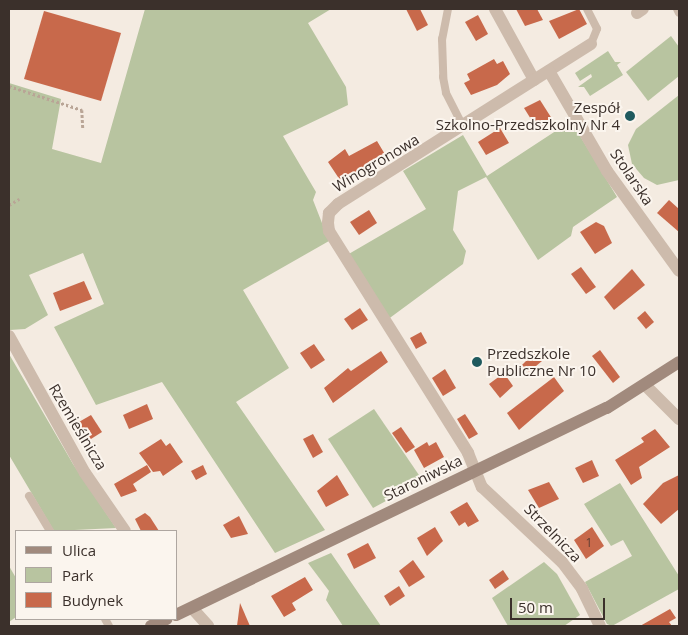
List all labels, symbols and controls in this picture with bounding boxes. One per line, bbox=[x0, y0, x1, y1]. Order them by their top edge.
place label: Zespół Szkolno-Przedszkolny Nr 4 bbox=[436, 98, 620, 133]
marker: Zespół Szkolno-Przedszkolny Nr 4 bbox=[624, 110, 636, 122]
street label: Winogronowa bbox=[330, 130, 422, 196]
street label: Stolarska bbox=[607, 145, 657, 209]
place label: Przedszkole Publiczne Nr 10 bbox=[487, 344, 596, 379]
marker: Przedszkole Publiczne Nr 10 bbox=[471, 356, 483, 368]
street label: Rzemieślnicza bbox=[45, 381, 111, 473]
street label: Staroniwska bbox=[381, 451, 465, 505]
street label: Strzelnicza bbox=[521, 500, 585, 566]
legend bbox=[15, 530, 178, 620]
house number: 1 bbox=[586, 536, 592, 550]
text: Ulica bbox=[62, 540, 96, 560]
text: Park bbox=[62, 565, 93, 585]
scale bar bbox=[513, 588, 608, 620]
text: Budynek bbox=[62, 590, 123, 610]
text: 50 m bbox=[518, 597, 553, 617]

